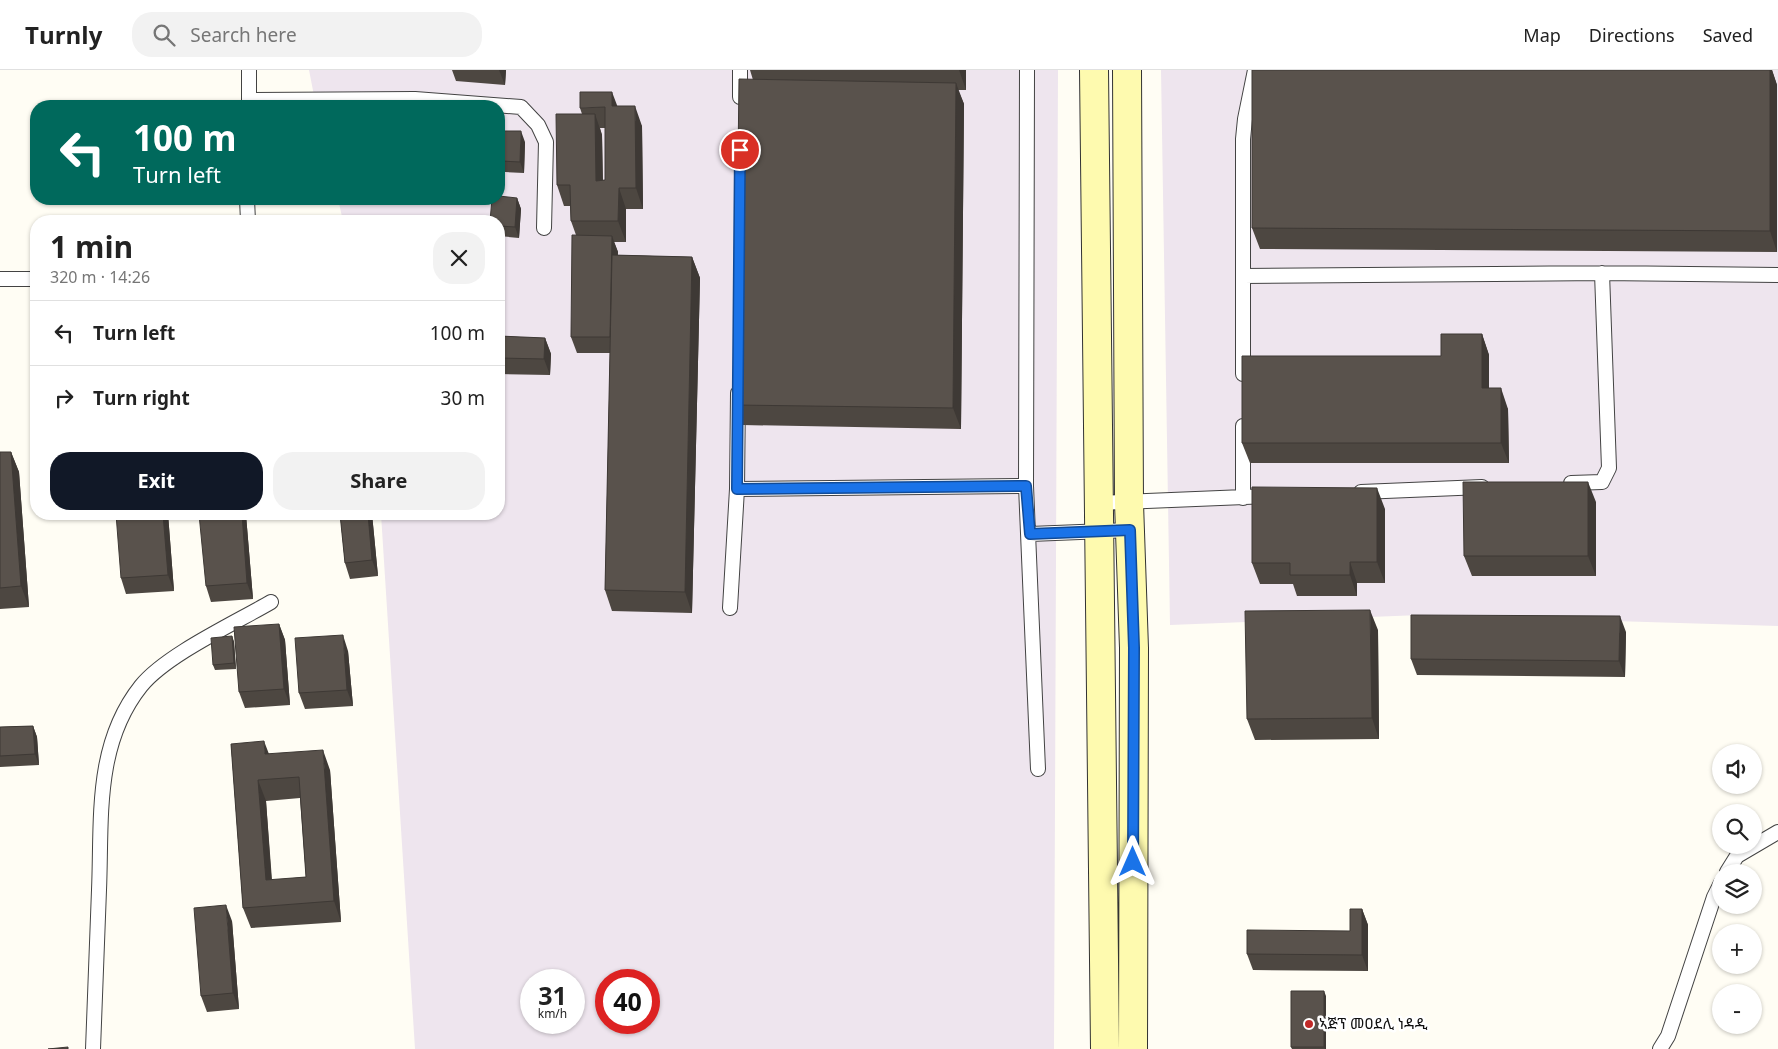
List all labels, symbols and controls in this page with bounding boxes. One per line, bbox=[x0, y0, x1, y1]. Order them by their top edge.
search box bbox=[132, 12, 482, 57]
text: Turnly bbox=[25, 18, 102, 51]
icon: search bbox=[150, 21, 178, 49]
text: Search here bbox=[190, 22, 297, 48]
text: Map bbox=[1523, 23, 1561, 47]
text: Directions bbox=[1589, 23, 1675, 47]
text: Saved bbox=[1703, 23, 1753, 47]
text: 100 m bbox=[133, 114, 237, 161]
icon: left bbox=[50, 120, 115, 185]
pin bbox=[719, 129, 761, 171]
icon: arrive bbox=[726, 136, 754, 164]
text: Turn left bbox=[133, 159, 221, 189]
text: 1 min bbox=[50, 226, 133, 267]
button: close bbox=[433, 232, 485, 284]
text: 320 m · 14:26 bbox=[50, 266, 150, 288]
icon: left bbox=[50, 319, 78, 347]
text: Turn left bbox=[93, 320, 175, 346]
text: 100 m bbox=[430, 320, 485, 346]
icon: right bbox=[50, 384, 78, 412]
text: Turn right bbox=[93, 385, 190, 411]
text: 30 m bbox=[441, 385, 485, 411]
button: Exit bbox=[50, 452, 263, 510]
button: Share bbox=[273, 452, 485, 510]
map controls bbox=[1712, 744, 1762, 1034]
button: sound bbox=[1712, 744, 1762, 794]
button: search bbox=[1712, 804, 1762, 854]
position arrow bbox=[1106, 835, 1158, 887]
button: layers bbox=[1712, 864, 1762, 914]
button: + bbox=[1712, 924, 1762, 974]
speed limit sign: 40 bbox=[595, 969, 660, 1034]
text: 31 bbox=[538, 978, 567, 1012]
button: − bbox=[1712, 984, 1762, 1034]
text: km/h bbox=[538, 1005, 567, 1022]
place label: ኣጅፕ መዐደሊ ነዳዲ bbox=[1319, 1013, 1428, 1033]
marker: ኣጅፕ መዐደሊ ነዳዲ bbox=[1303, 1018, 1315, 1030]

